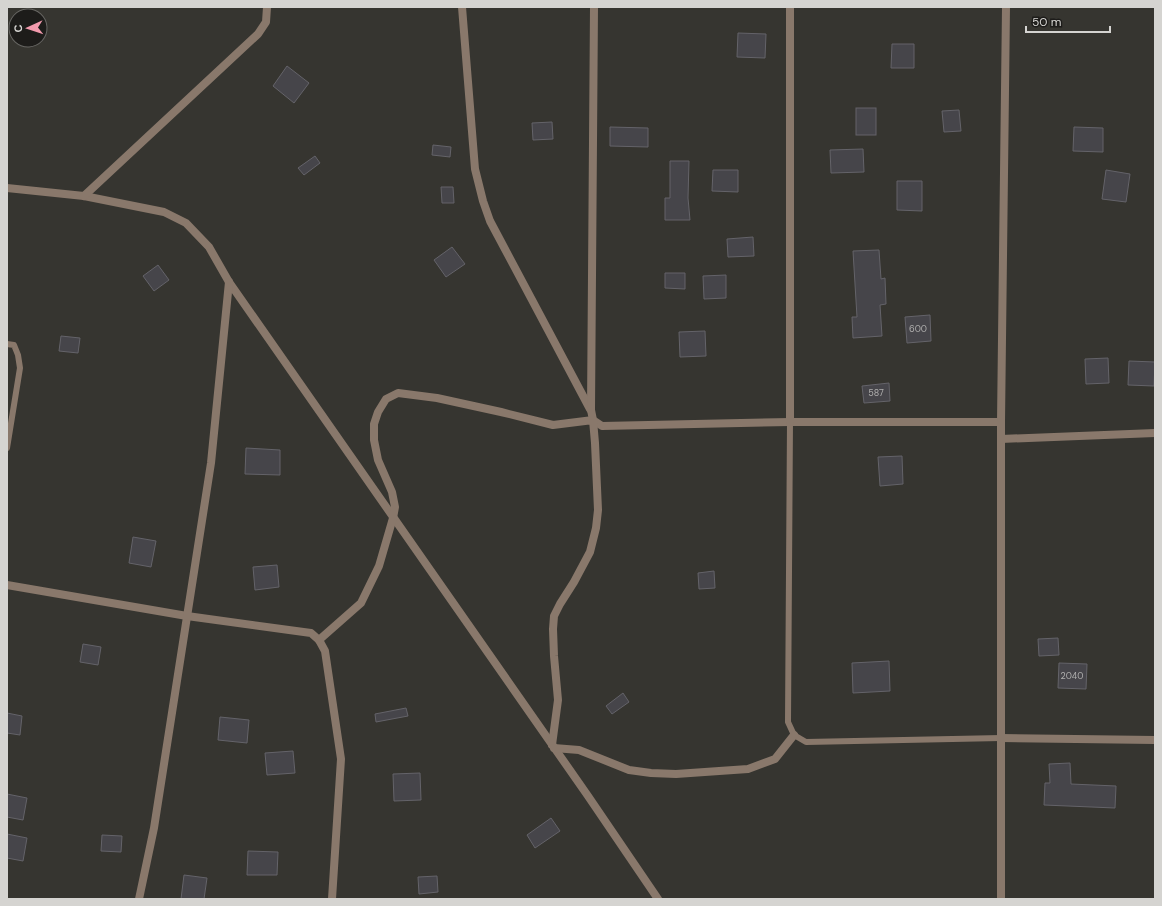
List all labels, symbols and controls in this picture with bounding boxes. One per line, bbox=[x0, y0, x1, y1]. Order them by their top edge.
north arrow bbox=[8, 8, 48, 48]
scale bar bbox=[1026, 8, 1110, 34]
text: 50 m bbox=[1032, 14, 1061, 30]
text: С bbox=[11, 24, 25, 33]
house number: 600 bbox=[909, 323, 927, 335]
house number: 587 bbox=[868, 387, 884, 399]
house number: 2040 bbox=[1061, 670, 1083, 682]

